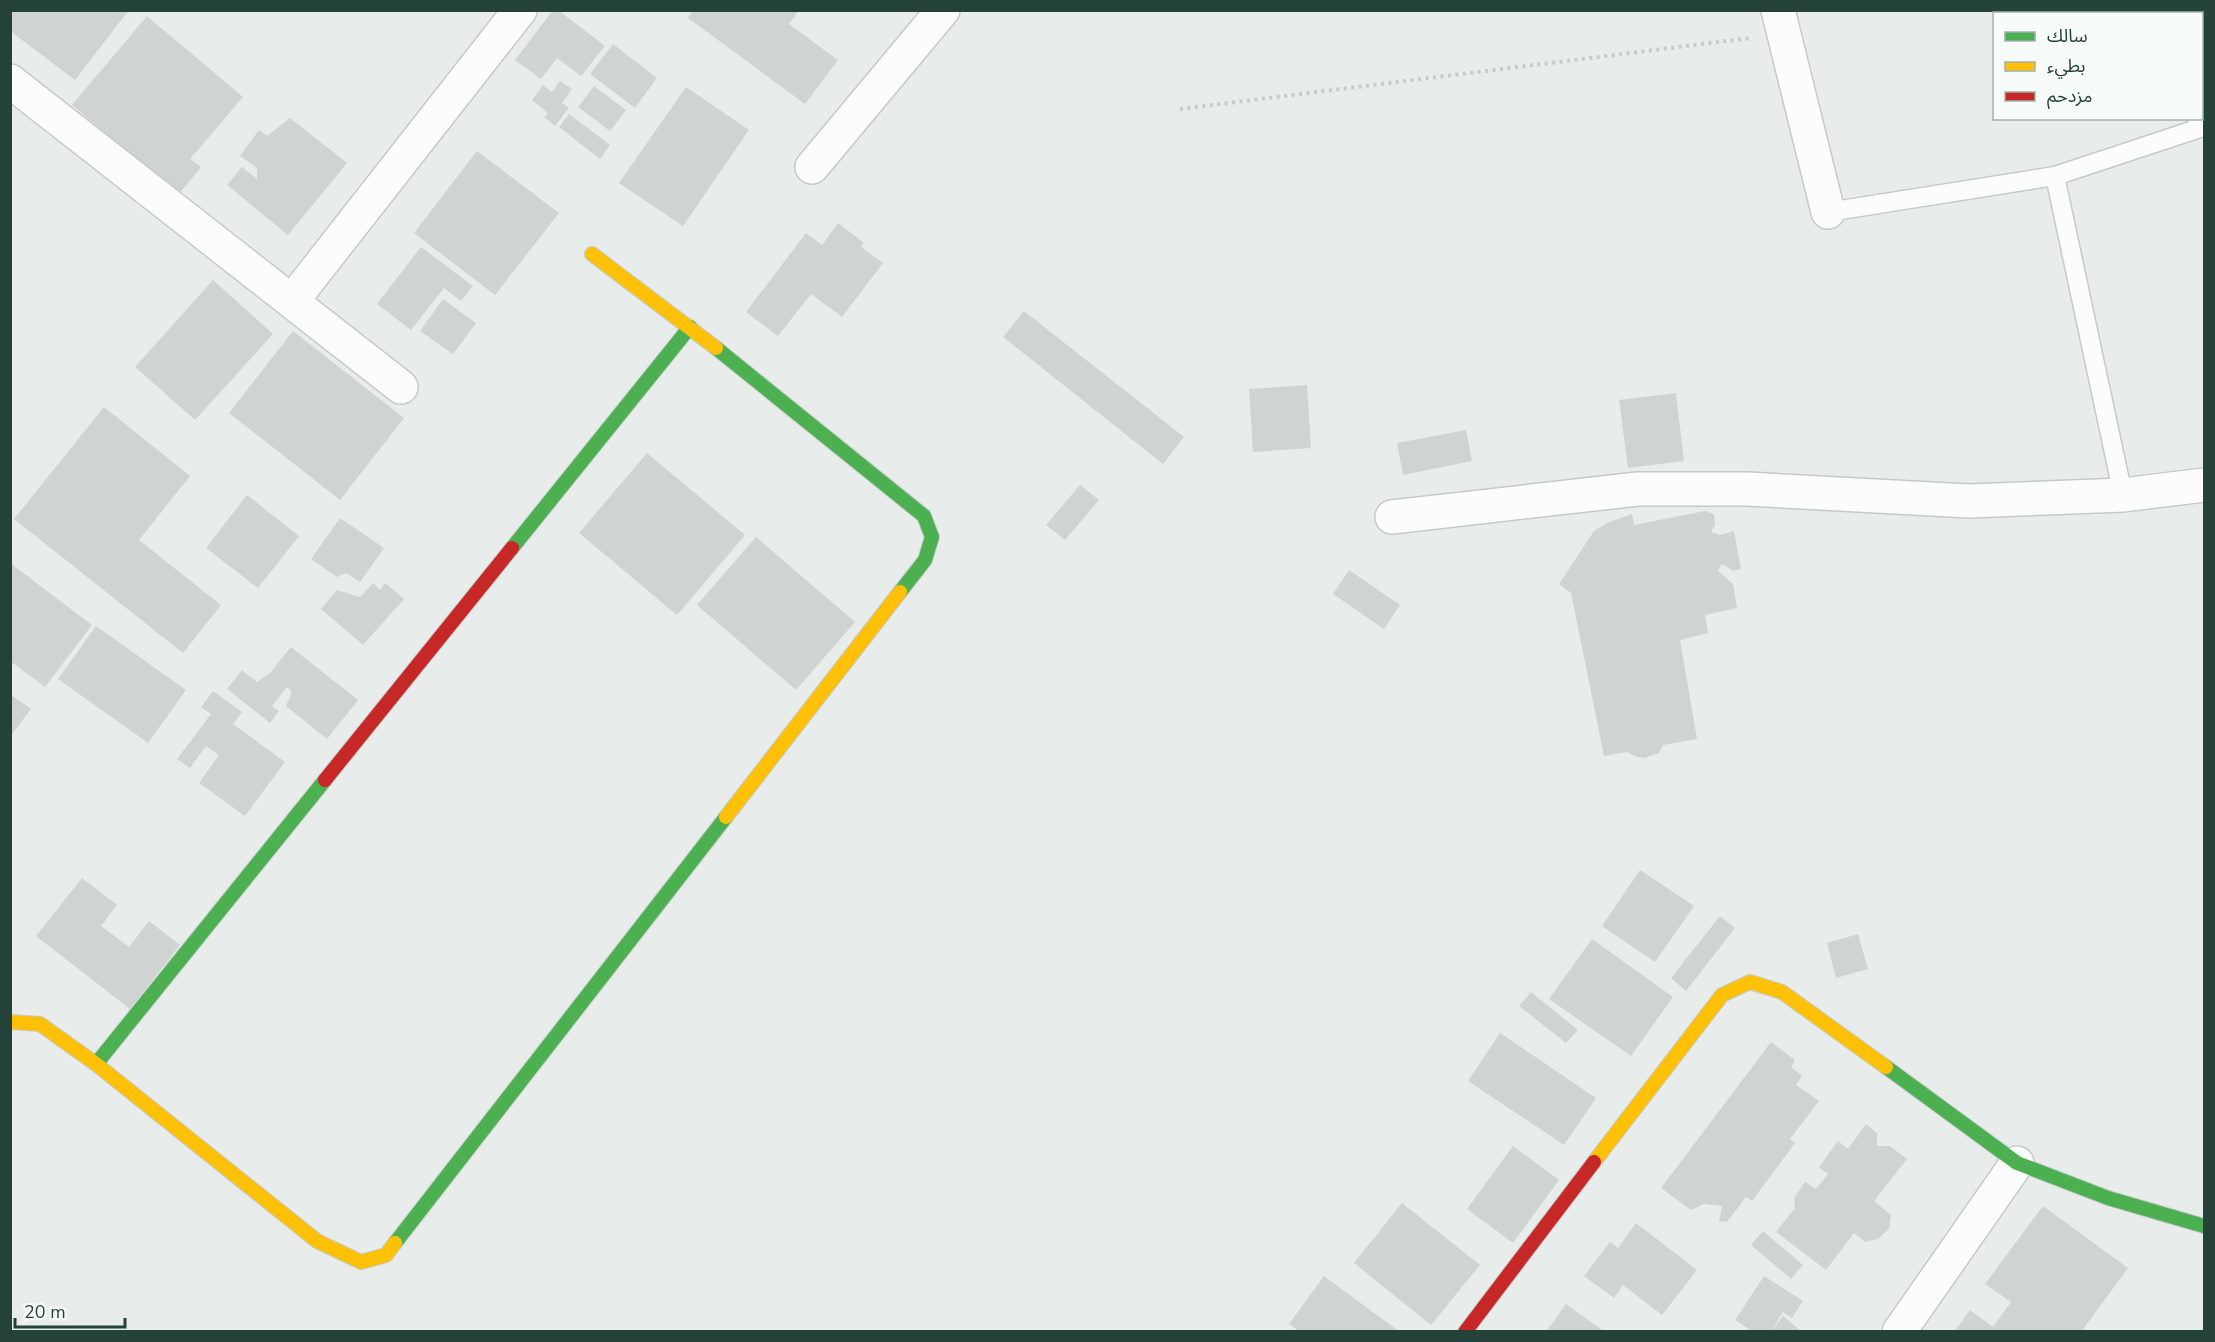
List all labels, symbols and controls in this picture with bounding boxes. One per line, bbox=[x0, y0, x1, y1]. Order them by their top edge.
legend bbox=[1993, 12, 2203, 120]
text: سالك bbox=[2047, 24, 2088, 48]
text: بطيء bbox=[2047, 54, 2085, 79]
text: مزدحم bbox=[2047, 84, 2092, 109]
scale bar bbox=[15, 1291, 124, 1329]
text: 20 m bbox=[24, 1300, 66, 1324]

